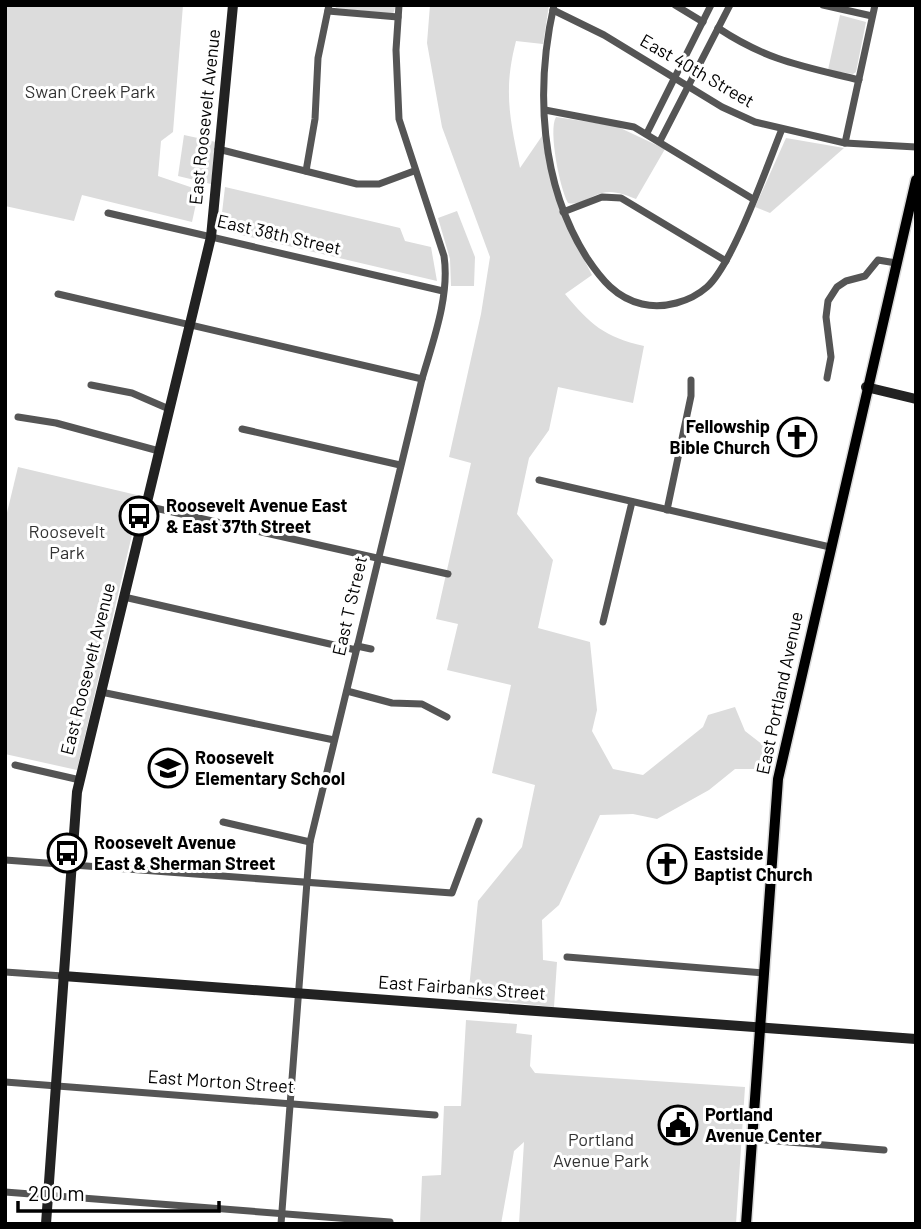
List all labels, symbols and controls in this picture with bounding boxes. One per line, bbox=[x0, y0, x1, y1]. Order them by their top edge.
street label: East Roosevelt Avenue bbox=[184, 28, 224, 206]
street label: East 40th Street bbox=[637, 29, 758, 112]
park label: Swan Creek Park bbox=[25, 80, 155, 102]
street label: East 38th Street bbox=[215, 209, 343, 259]
place label: Fellowship Bible Church bbox=[669, 415, 770, 458]
church icon: Fellowship Bible Church bbox=[776, 416, 818, 458]
place label: Roosevelt Avenue East & East 37th Street bbox=[166, 494, 348, 537]
bus stop icon: Roosevelt Avenue East & East 37th Street bbox=[118, 495, 160, 537]
park label: Roosevelt Park bbox=[28, 520, 106, 563]
street label: East T Street bbox=[327, 554, 371, 658]
street label: East Roosevelt Avenue bbox=[55, 580, 119, 757]
street label: East Portland Avenue bbox=[751, 609, 807, 776]
place label: Roosevelt Elementary School bbox=[195, 746, 345, 789]
school or university icon: Roosevelt Elementary School bbox=[147, 747, 189, 789]
place label: Roosevelt Avenue East & Sherman Street bbox=[94, 831, 276, 874]
bus stop icon: Roosevelt Avenue East & Sherman Street bbox=[46, 832, 88, 874]
place label: Eastside Baptist Church bbox=[694, 842, 813, 885]
church icon: Eastside Baptist Church bbox=[646, 843, 688, 885]
street label: East Fairbanks Street bbox=[378, 970, 547, 1004]
street label: East Morton Street bbox=[147, 1065, 295, 1097]
place label: Portland Avenue Center bbox=[705, 1103, 822, 1146]
public building icon: Portland Avenue Center bbox=[657, 1104, 699, 1146]
park label: Portland Avenue Park bbox=[553, 1128, 649, 1171]
scale bar bbox=[18, 1170, 219, 1214]
text: 200 m bbox=[28, 1180, 85, 1205]

